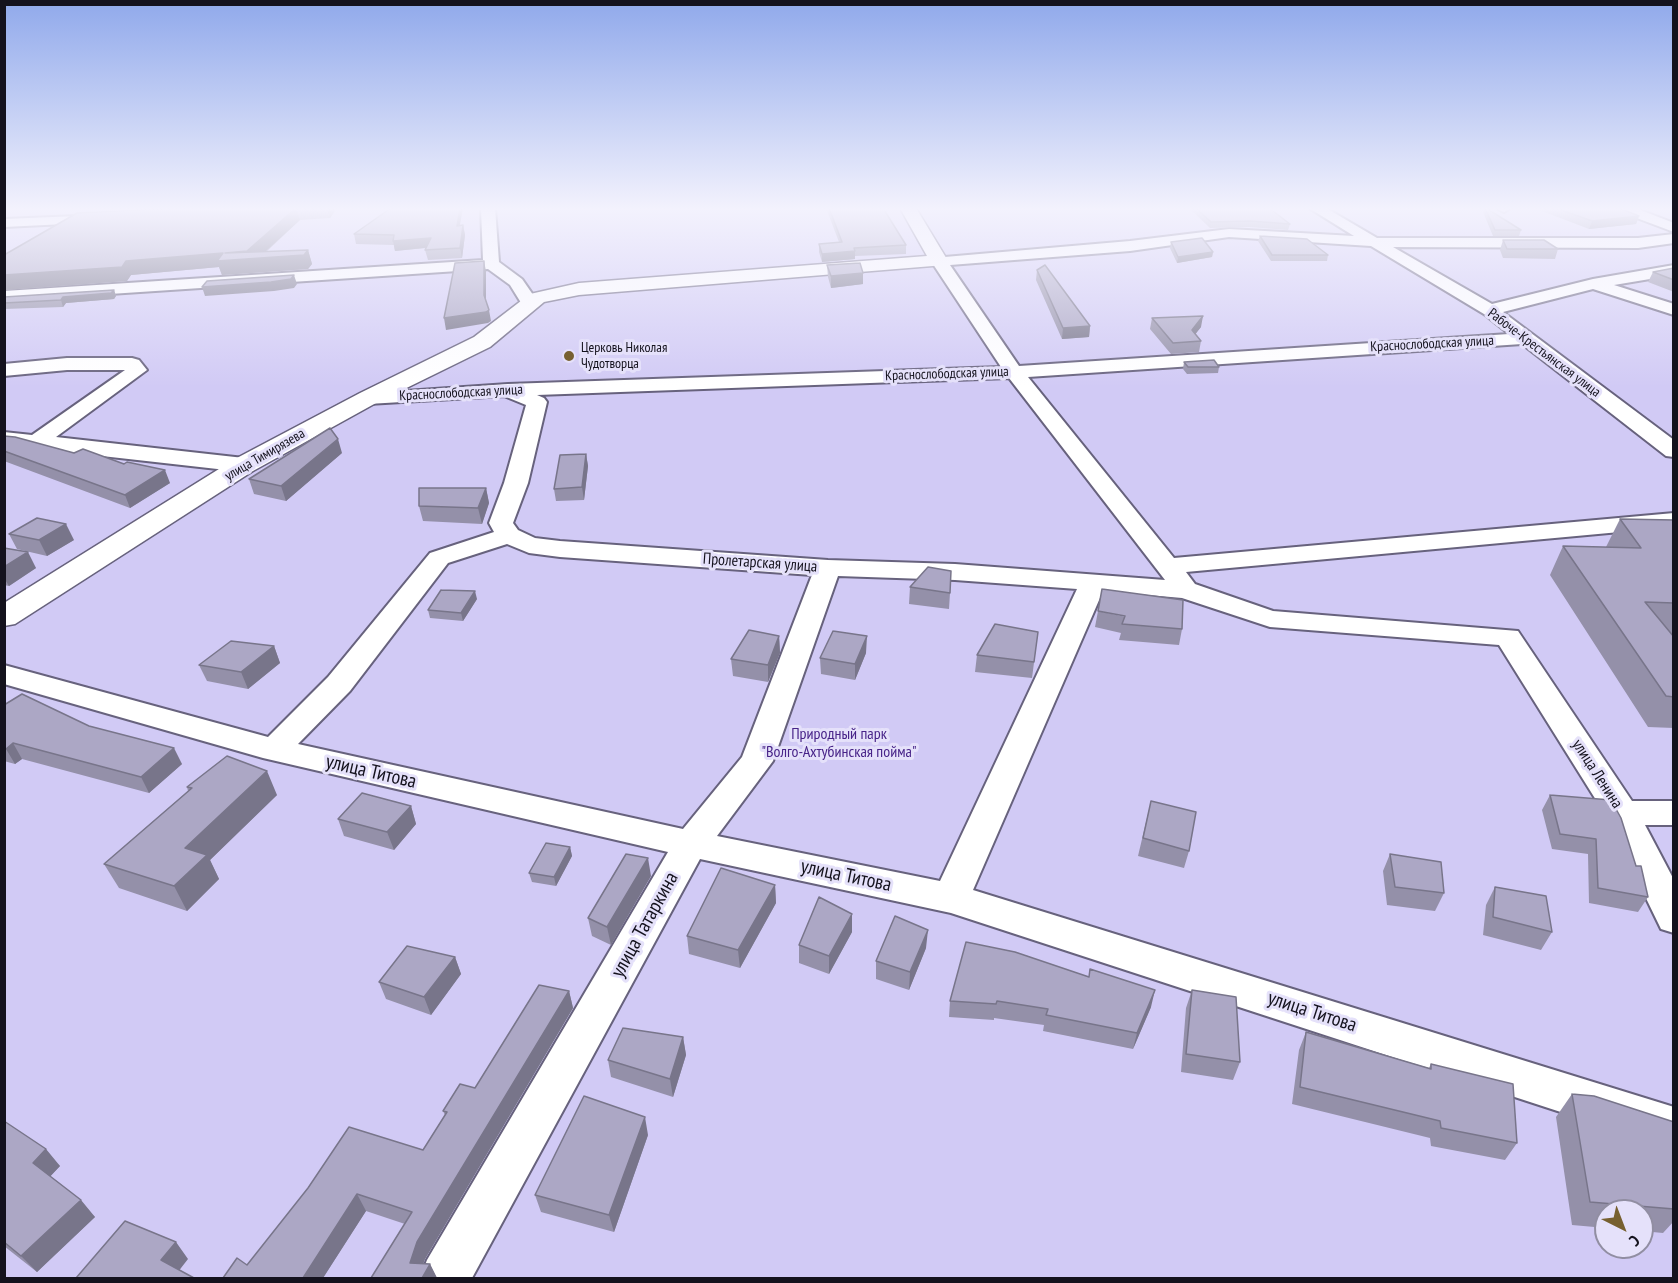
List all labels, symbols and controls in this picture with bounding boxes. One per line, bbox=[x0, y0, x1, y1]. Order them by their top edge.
street label: Рабоче-Крестьянская улица bbox=[1484, 305, 1604, 401]
street label: Краснослободская улица bbox=[1370, 332, 1494, 356]
place label: Церковь Николая Чудотворца bbox=[581, 340, 667, 372]
marker: Церковь Николая Чудотворца bbox=[562, 349, 576, 363]
street label: Краснослободская улица bbox=[885, 363, 1009, 385]
street label: Краснослободская улица bbox=[399, 381, 523, 405]
street label: улица Тимирязева bbox=[222, 425, 308, 485]
street label: Пролетарская улица bbox=[702, 549, 818, 577]
park label: Природный парк "Волго-Ахтубинская пойма" bbox=[761, 724, 917, 762]
street label: улица Ленина bbox=[1568, 736, 1626, 812]
street label: улица Титова bbox=[323, 750, 419, 794]
street label: улица Титова bbox=[798, 855, 894, 897]
street label: улица Татаркина bbox=[606, 868, 684, 982]
street label: улица Титова bbox=[1265, 986, 1359, 1038]
north arrow bbox=[1594, 1199, 1654, 1259]
text: С bbox=[1625, 1231, 1644, 1251]

